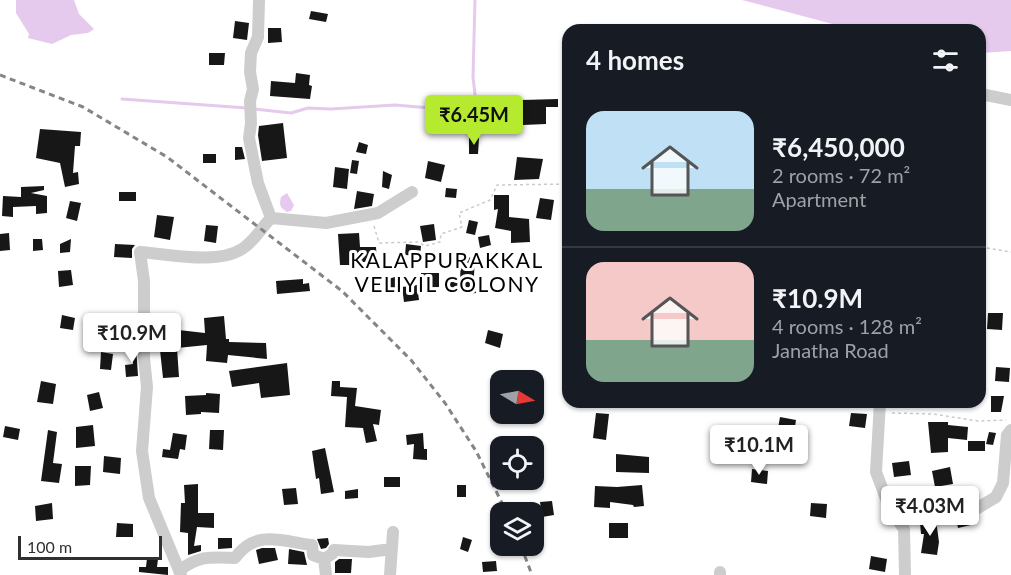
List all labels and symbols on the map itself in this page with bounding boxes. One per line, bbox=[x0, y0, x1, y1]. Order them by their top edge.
pin: ₹6.45M bbox=[425, 95, 523, 146]
district label: KALAPPURAKKAL VELIYIL COLONY bbox=[350, 247, 544, 296]
pin: ₹10.9M bbox=[83, 313, 181, 364]
north arrow bbox=[490, 370, 544, 424]
pin: ₹10.1M bbox=[710, 425, 808, 476]
pin: ₹4.03M bbox=[881, 486, 979, 537]
scale bar bbox=[18, 533, 162, 560]

